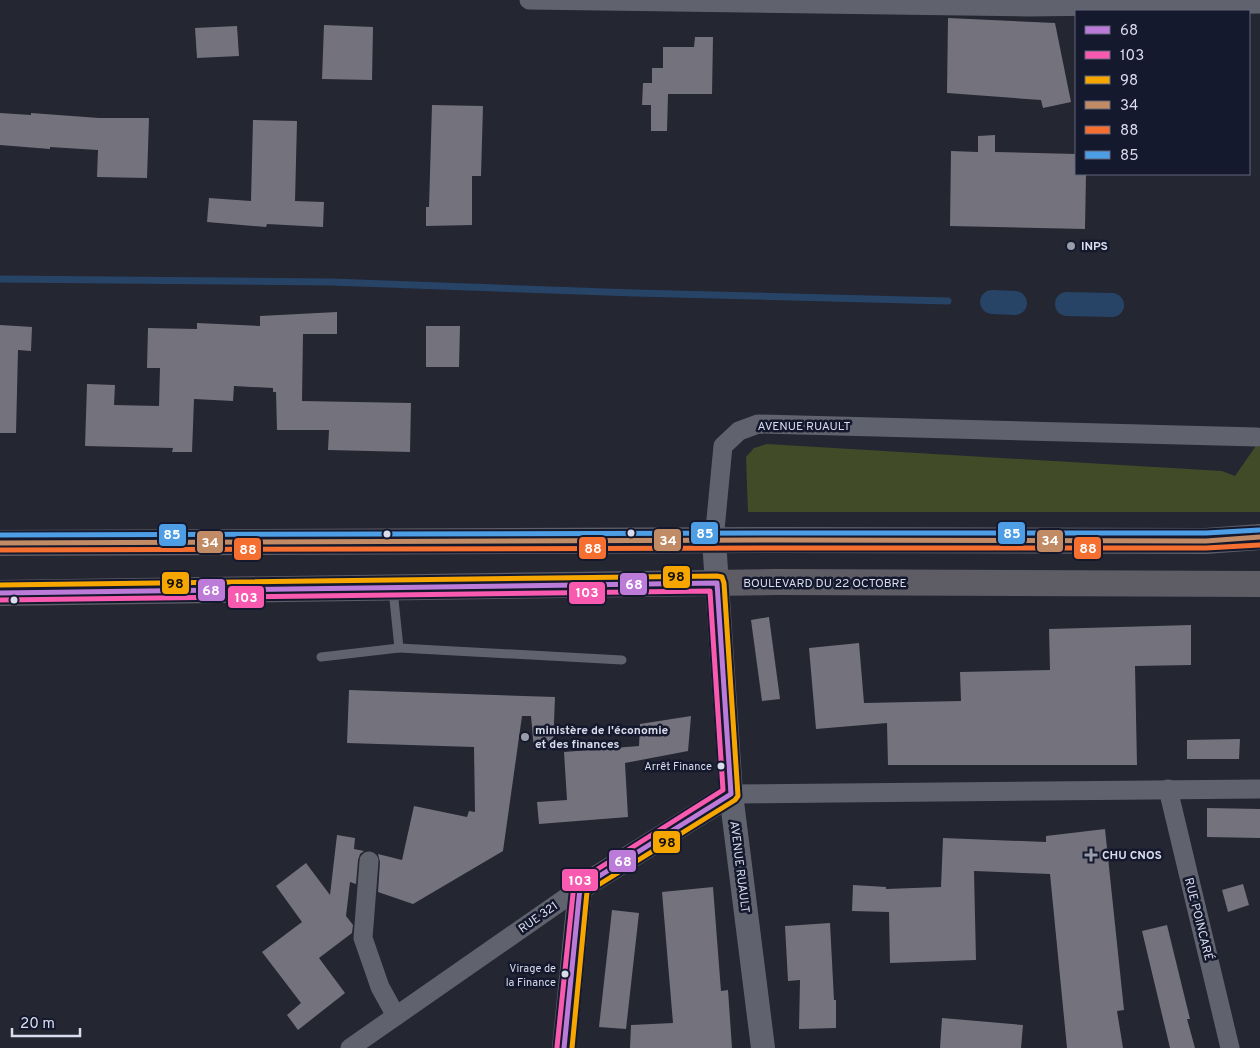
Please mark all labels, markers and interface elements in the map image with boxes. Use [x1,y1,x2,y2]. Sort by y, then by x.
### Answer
legend [1075,10,1250,175]
text: 68 [1120,22,1138,41]
text: 103 [1120,47,1144,66]
text: 98 [1120,72,1138,91]
text: 34 [1120,97,1138,116]
text: 88 [1120,122,1138,141]
text: 85 [1120,147,1138,166]
place label: INPS [1081,239,1108,255]
marker: INPS [1065,240,1077,252]
street label: AVENUE RUAULT [758,419,850,435]
line badge: 85 [690,521,719,545]
line badge: 85 [997,521,1026,545]
line badge: 85 [158,523,187,547]
text: 85 [696,526,714,543]
text: 85 [1003,526,1021,543]
text: 85 [163,527,181,544]
unlabelled marker [626,528,636,538]
line badge: 34 [653,528,682,552]
unlabelled marker [382,529,392,539]
line badge: 34 [1036,529,1064,553]
line badge: 34 [196,530,224,554]
text: 34 [659,533,677,550]
text: 34 [1041,533,1059,550]
text: 34 [201,535,219,552]
line badge: 88 [578,536,607,560]
line badge: 88 [1073,536,1102,560]
line badge: 88 [233,537,262,561]
text: 88 [584,541,602,558]
text: 88 [1079,541,1097,558]
text: 88 [239,542,257,559]
line badge: 98 [662,565,691,589]
text: 98 [667,569,685,586]
line badge: 98 [161,571,190,595]
line badge: 68 [619,572,648,596]
text: 98 [166,576,184,593]
street label: BOULEVARD DU 22 OCTOBRE [743,576,907,592]
text: 68 [625,577,643,594]
line badge: 68 [197,578,226,602]
line badge: 103 [568,581,606,605]
text: 68 [202,583,220,600]
line badge: 103 [227,585,265,609]
text: 103 [575,585,599,602]
text: 103 [234,590,258,607]
unlabelled marker [9,595,19,605]
place label: ministère de l'économie et des finances [535,723,669,753]
marker: ministère de l'économie et des finances [519,731,531,743]
place label: Arrêt Finance [644,760,712,774]
marker: Arrêt Finance [716,761,726,771]
street label: AVENUE RUAULT [725,820,753,914]
line badge: 98 [652,830,681,854]
text: 98 [658,835,676,852]
marker: CHU CNOS [1084,848,1098,862]
place label: CHU CNOS [1102,848,1162,864]
line badge: 68 [608,849,637,873]
text: 68 [614,854,632,871]
line badge: 103 [561,868,599,892]
text: 103 [568,873,592,890]
street label: RUE POINCARÉ [1180,876,1216,962]
street label: RUE 321 [516,898,562,937]
place label: Virage de la Finance [506,962,556,990]
marker: Virage de la Finance [560,969,570,979]
scale bar [12,1006,80,1038]
text: 20 m [20,1015,55,1034]

